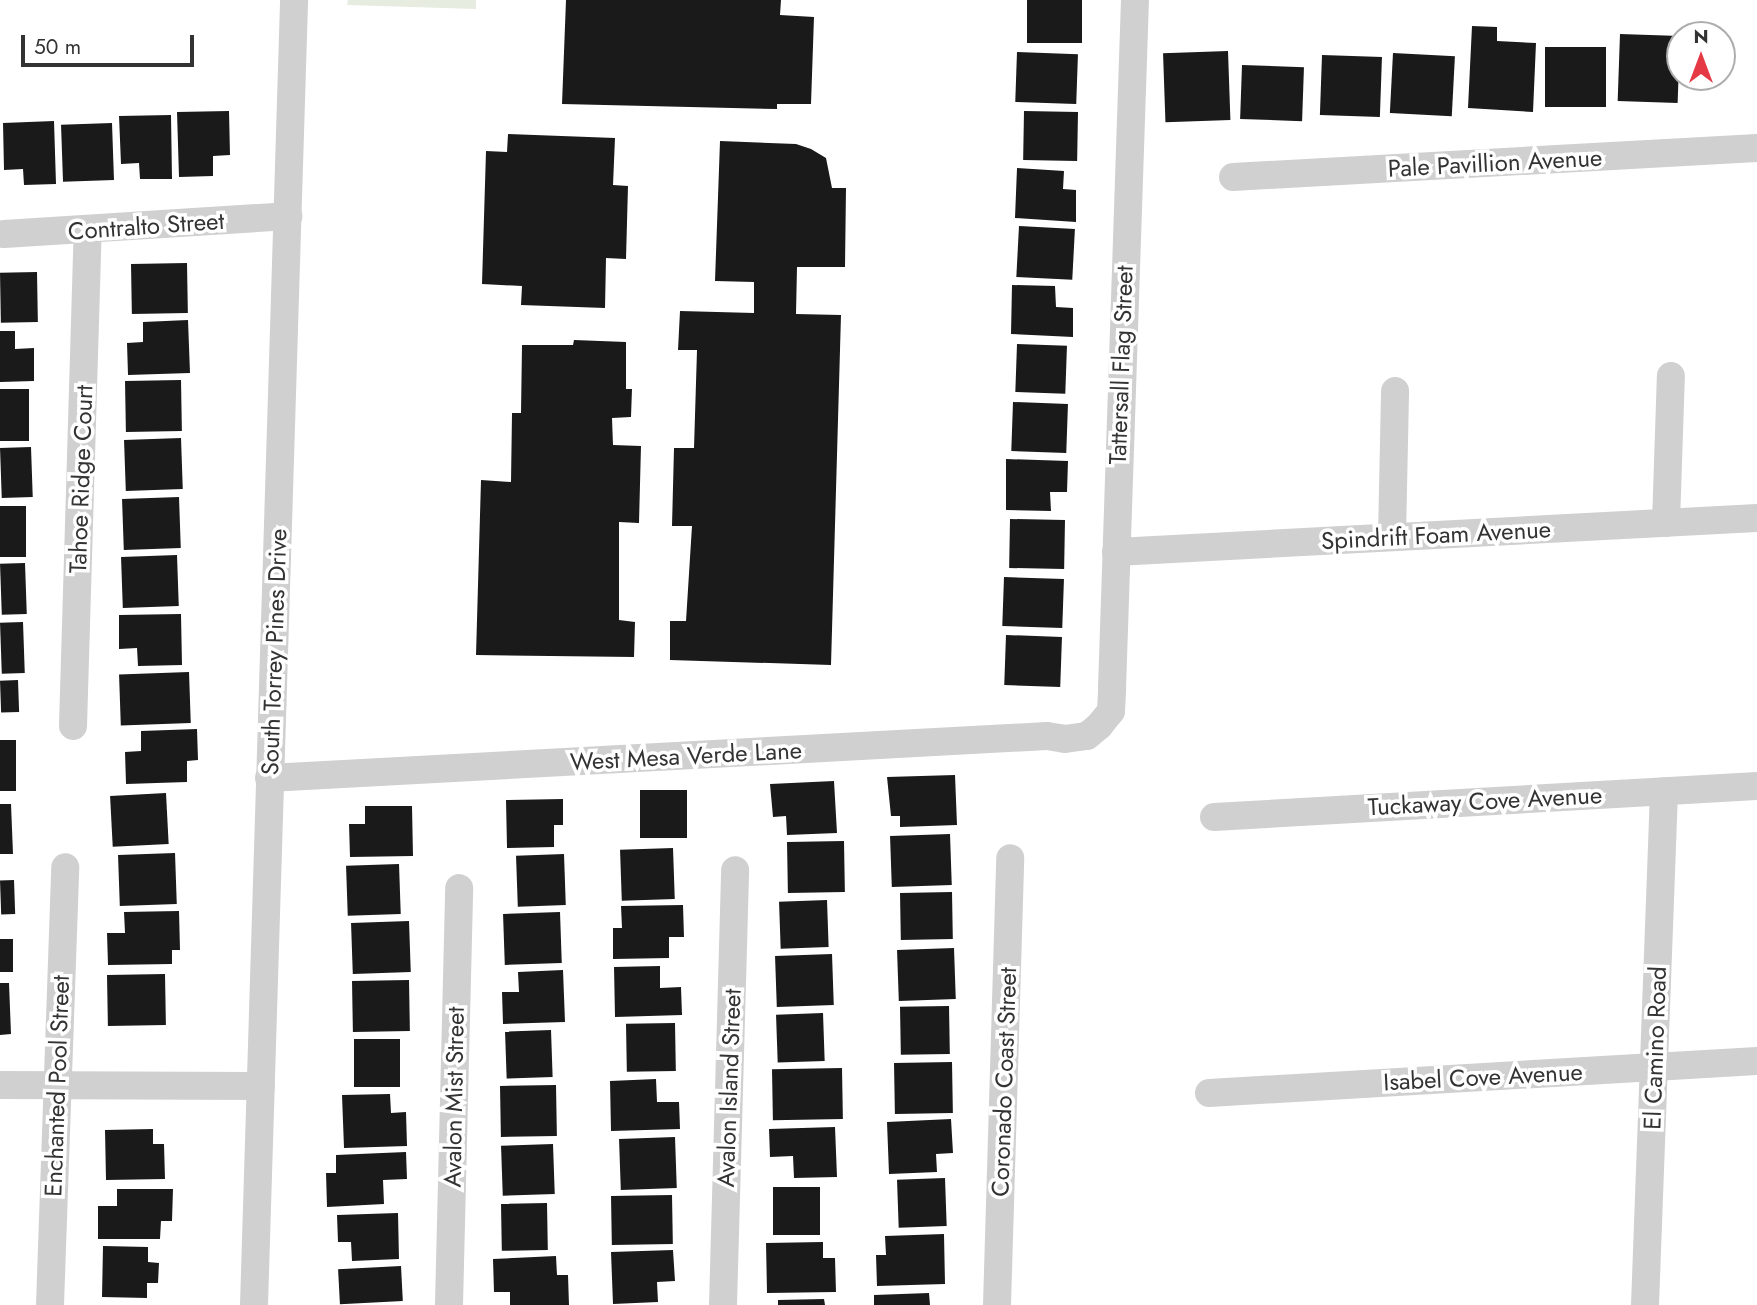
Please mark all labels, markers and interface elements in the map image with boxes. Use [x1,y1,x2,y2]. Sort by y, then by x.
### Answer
scale bar [24,21,198,65]
north arrow [1666,21,1736,91]
text: N [1693,23,1709,50]
text: 50 m [34,32,81,62]
street label: Pale Pavillion Avenue [1387,143,1603,183]
street label: Contralto Street [67,206,225,246]
street label: Tattersall Flag Street [1103,265,1139,465]
street label: Tahoe Ridge Court [63,384,99,574]
street label: Spindrift Foam Avenue [1320,515,1552,555]
street label: South Torrey Pines Drive [255,528,293,776]
street label: West Mesa Verde Lane [569,736,803,776]
street label: Tuckaway Cove Avenue [1367,780,1603,822]
street label: El Camino Road [1638,966,1672,1130]
street label: Coronado Coast Street [986,967,1022,1197]
street label: Enchanted Pool Street [39,975,75,1197]
street label: Avalon Island Street [711,988,747,1188]
street label: Avalon Mist Street [438,1006,470,1188]
street label: Isabel Cove Avenue [1383,1057,1583,1097]

